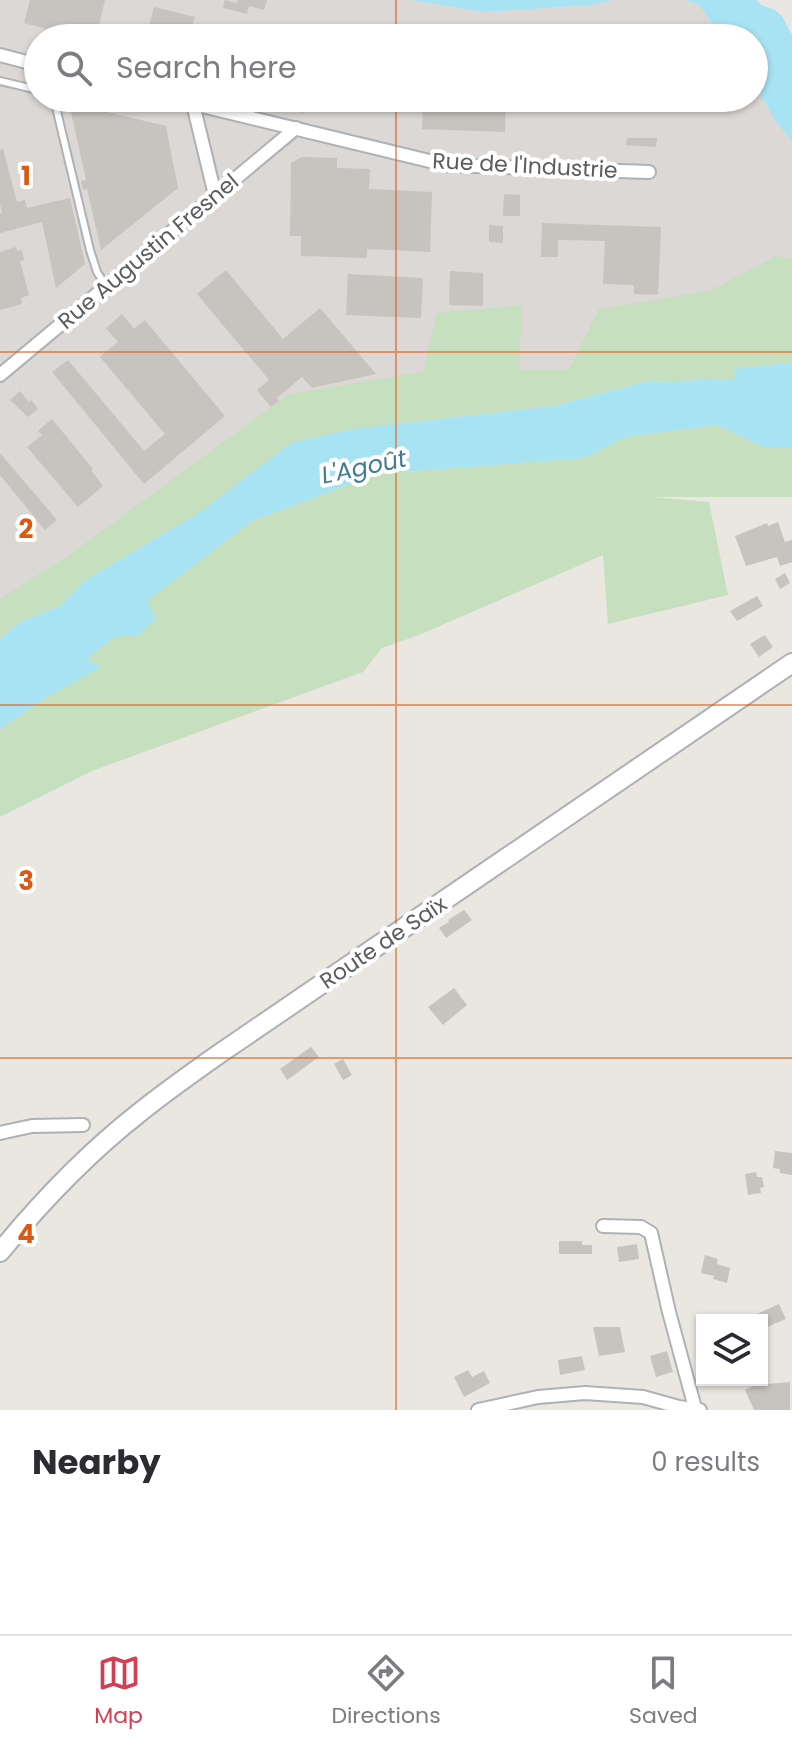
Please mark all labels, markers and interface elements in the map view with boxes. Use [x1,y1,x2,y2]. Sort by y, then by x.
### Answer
search box [24,24,768,112]
icon: search [52,46,96,90]
text: Search here [116,46,297,89]
street label: Rue de l'Industrie [432,145,618,186]
text: 1 [21,158,31,194]
street label: Rue Augustin Fresnel [51,166,245,336]
water label: L'Agoût [318,441,411,492]
text: 2 [19,511,34,547]
text: 3 [18,863,34,899]
street label: Route de Saïx [314,888,453,996]
text: 4 [17,1216,35,1252]
map controls [696,1314,768,1386]
button: layers [696,1314,768,1386]
text: Nearby [32,1438,161,1486]
text: 0 results [651,1444,760,1480]
tab: Map [94,1651,143,1732]
tab: Directions [331,1651,441,1732]
tab: Saved [629,1651,698,1732]

